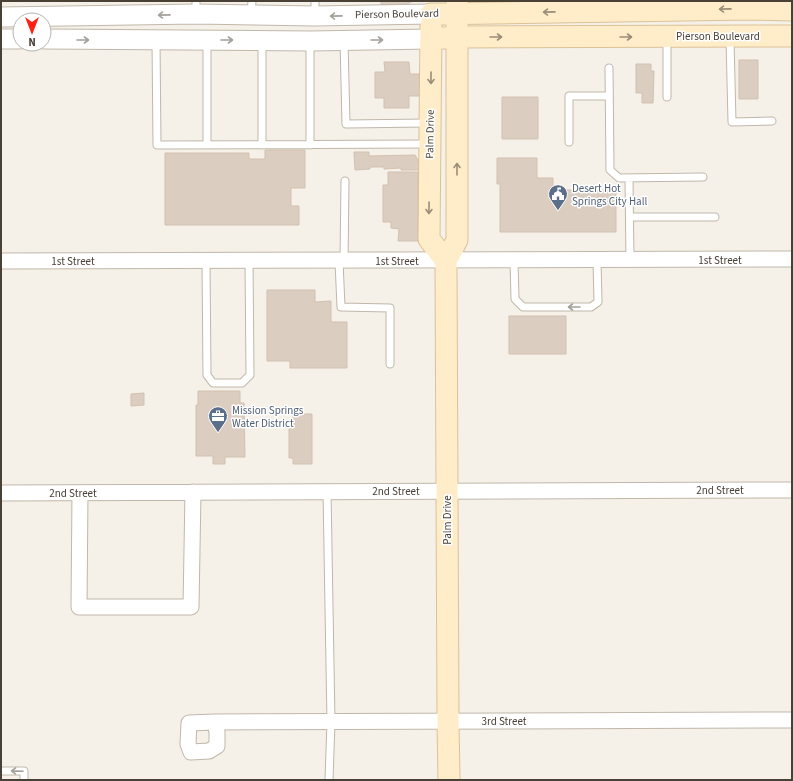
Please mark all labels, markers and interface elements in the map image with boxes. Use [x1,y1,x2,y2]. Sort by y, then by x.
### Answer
one-way arrow [719,5,732,13]
street label: Pierson Boulevard [355,6,439,22]
one-way arrow [543,8,556,16]
one-way arrow [158,11,171,19]
north arrow [12,12,52,52]
one-way arrow [330,12,343,20]
street label: Pierson Boulevard [676,29,760,44]
one-way arrow [489,33,502,41]
one-way arrow [619,33,632,41]
text: N [28,34,36,49]
one-way arrow [76,36,89,44]
one-way arrow [220,36,233,44]
one-way arrow [370,36,383,44]
one-way arrow [427,71,435,84]
street label: Palm Drive [422,109,438,159]
one-way arrow [453,163,461,176]
place label: Desert Hot Springs City Hall [572,181,647,209]
public building icon: Desert Hot Springs City Hall [547,183,569,211]
one-way arrow [426,201,433,214]
street label: 1st Street [698,253,742,268]
street label: 1st Street [51,254,95,269]
street label: 1st Street [375,254,419,269]
one-way arrow [568,303,581,311]
place label: Mission Springs Water District [232,403,304,431]
office icon: Mission Springs Water District [207,405,229,433]
street label: 2nd Street [696,483,744,498]
street label: 2nd Street [372,484,420,499]
street label: 2nd Street [49,486,97,501]
street label: Palm Drive [440,495,455,545]
street label: 3rd Street [481,714,527,729]
one-way arrow [11,767,24,775]

